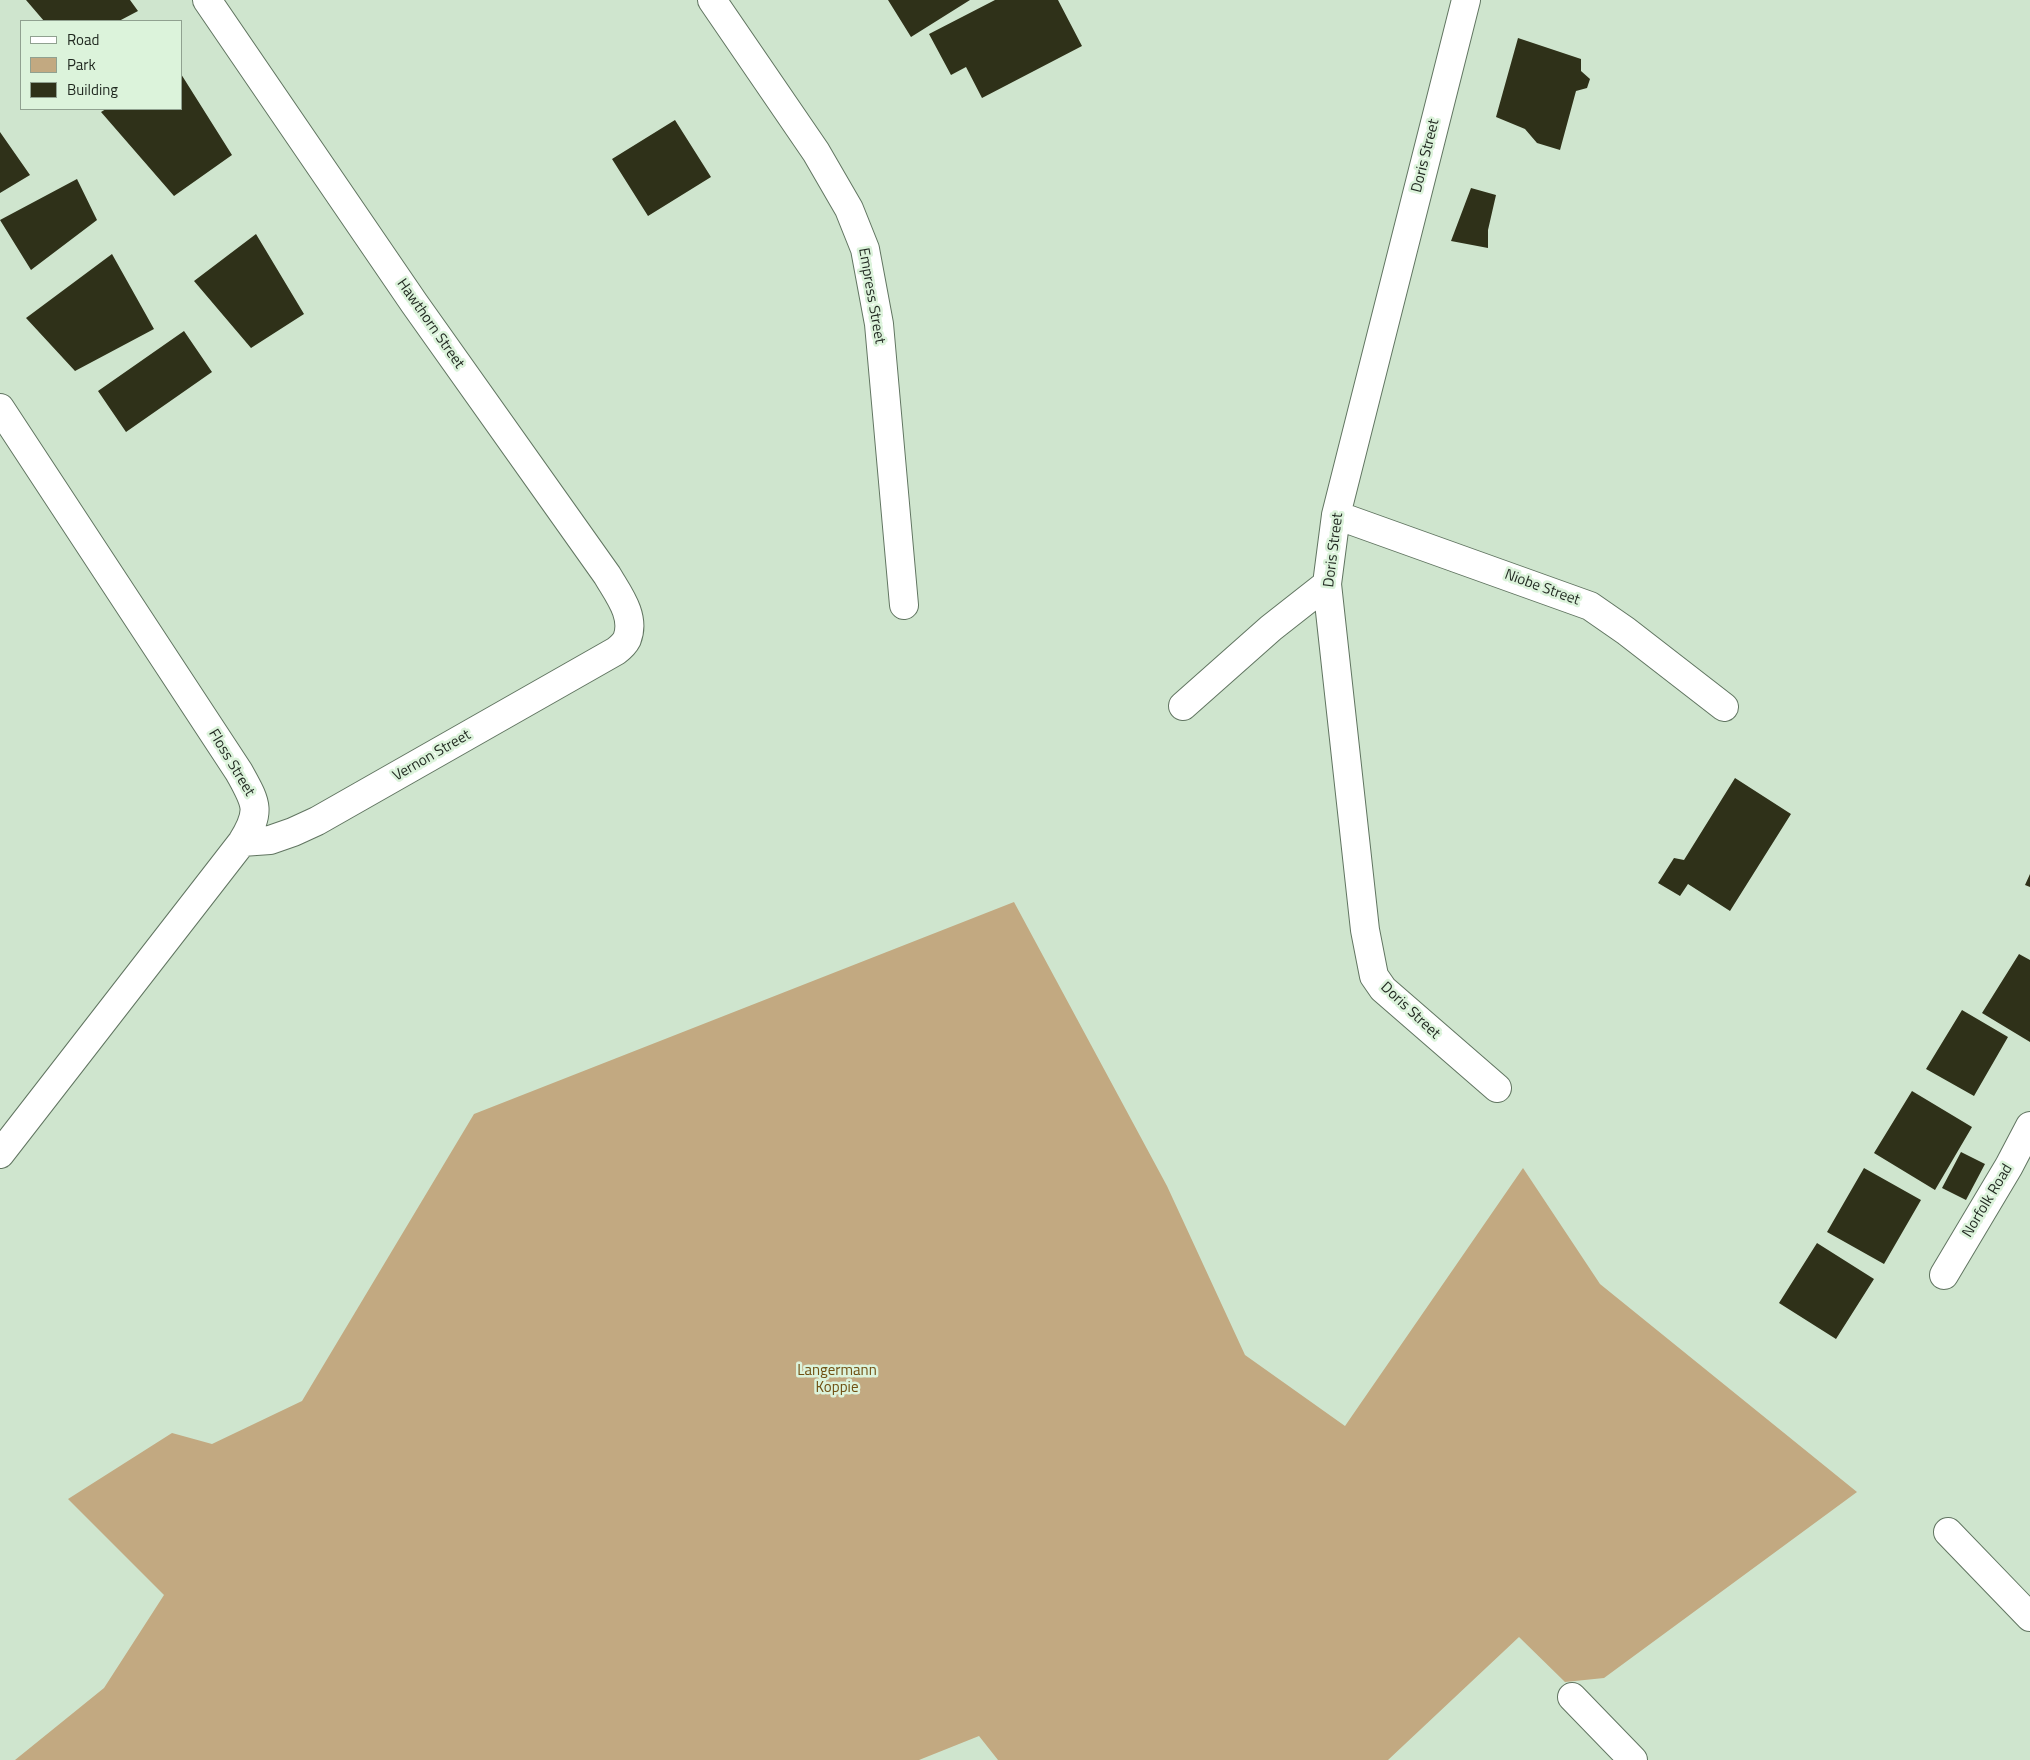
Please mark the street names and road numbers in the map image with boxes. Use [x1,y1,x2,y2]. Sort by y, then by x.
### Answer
street label: Doris Street [1408,117,1444,195]
street label: Empress Street [854,247,888,345]
street label: Hawthorn Street [392,276,468,372]
street label: Doris Street [1320,512,1348,588]
street label: Niobe Street [1502,566,1582,610]
street label: Floss Street [204,726,258,800]
street label: Vernon Street [390,726,474,786]
street label: Doris Street [1376,979,1444,1043]
street label: Norfolk Road [1959,1161,2017,1241]

